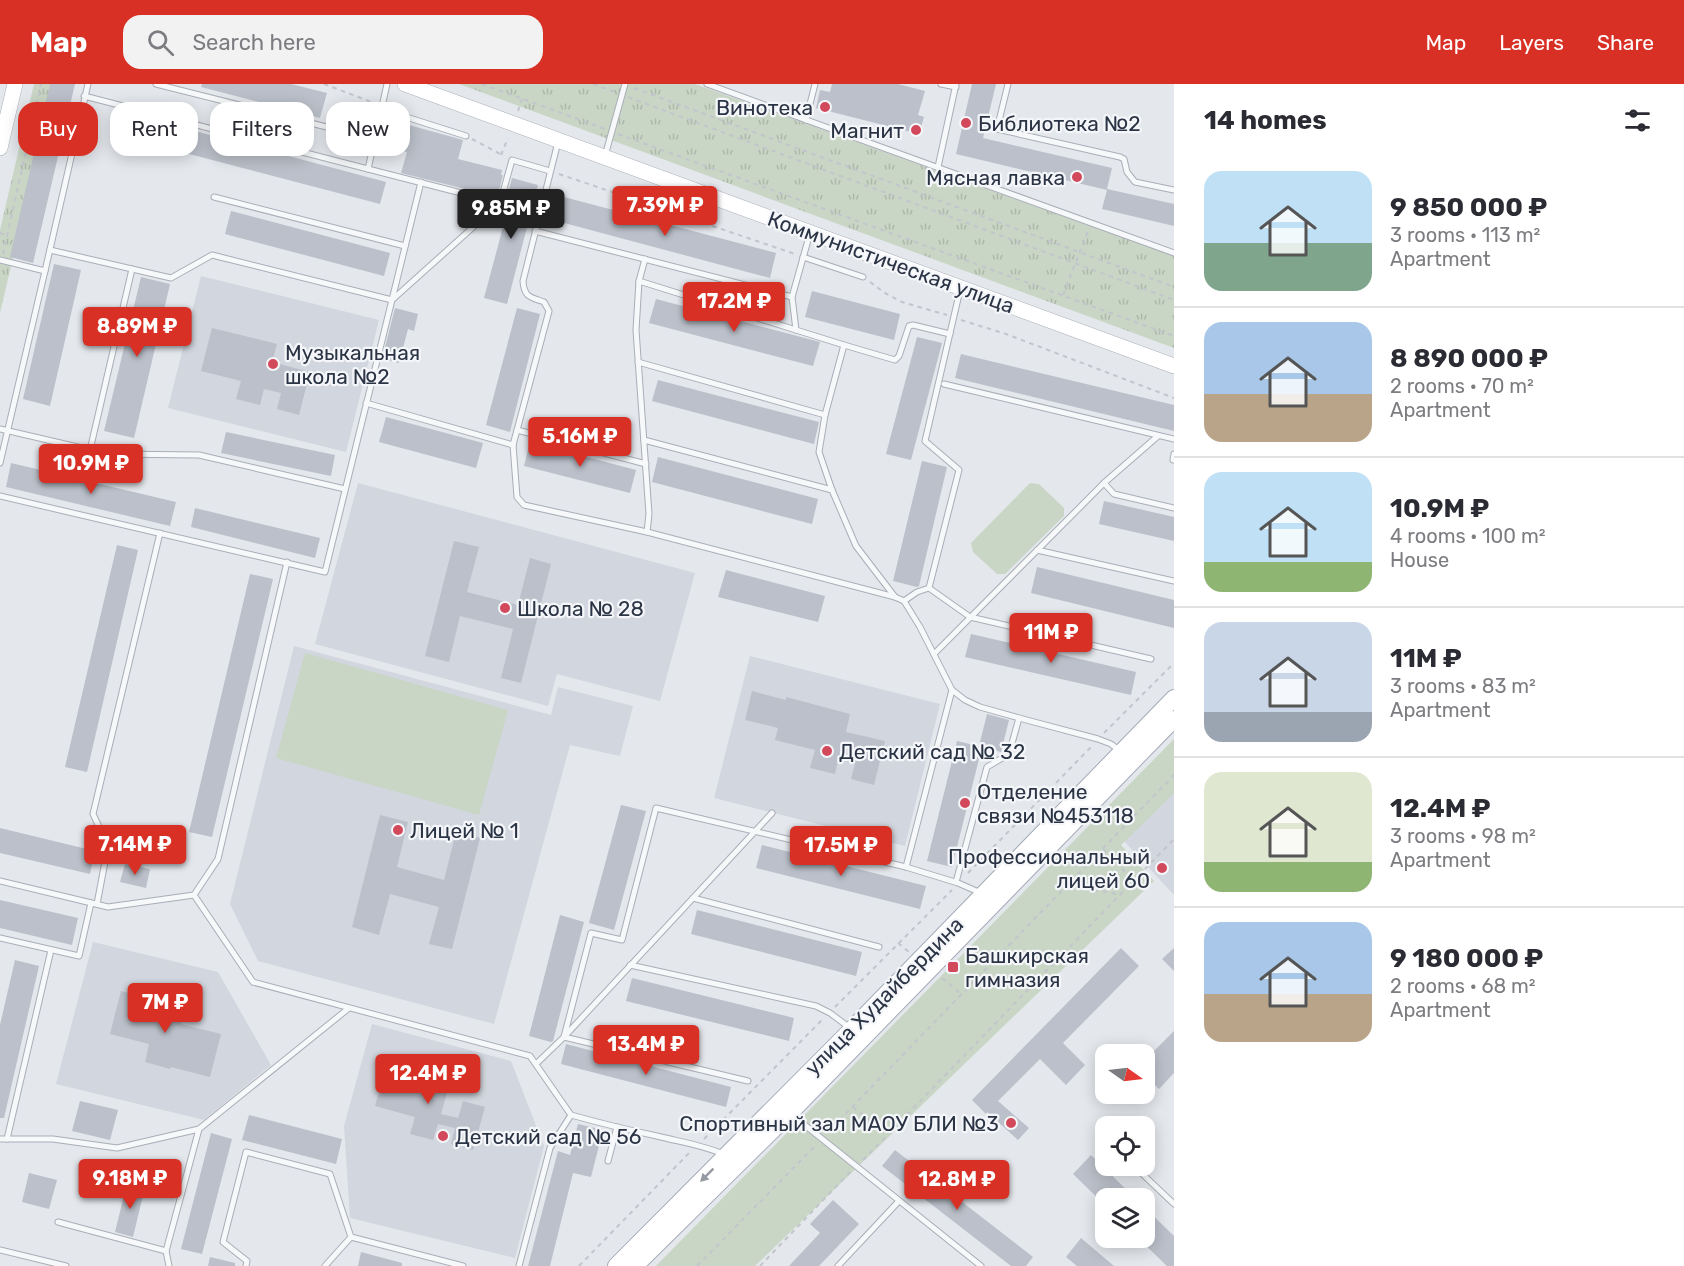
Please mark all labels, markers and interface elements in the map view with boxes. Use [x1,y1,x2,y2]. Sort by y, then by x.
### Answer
search box [123,15,543,69]
text: Map [30,26,87,59]
icon: search [144,26,177,59]
text: Search here [192,29,316,56]
text: Map [1425,30,1466,55]
text: Layers [1499,30,1564,55]
text: Share [1597,30,1654,55]
place label: Винотека [716,95,813,120]
marker: Винотека [818,100,832,114]
chip: Buy [18,102,98,156]
chip: Rent [110,102,198,156]
chip: Filters [210,102,314,156]
chip: New [326,102,410,156]
icon: filters [1621,104,1654,137]
text: 14 homes [1204,105,1327,136]
place label: Библиотека №2 [978,111,1141,136]
marker: Библиотека №2 [959,116,973,130]
place label: Магнит [830,118,904,143]
marker: Магнит [909,123,923,137]
place label: Мясная лавка [926,165,1065,190]
marker: Мясная лавка [1070,170,1084,184]
pin: 7.39M ₽ [610,186,720,237]
pin: 9.85M ₽ [456,189,566,240]
text: 9 850 000 ₽ [1390,192,1547,223]
text: 7.39M ₽ [626,193,704,217]
icon: home [1252,195,1324,267]
text: 9.85M ₽ [471,196,551,220]
street label: Коммунистическая улица [764,206,1018,318]
text: 3 rooms · 113 m² [1390,223,1540,247]
text: Apartment [1390,247,1491,271]
pin: 17.2M ₽ [679,282,789,333]
text: 17.2M ₽ [697,289,771,313]
pin: 8.89M ₽ [82,307,192,358]
text: 8.89M ₽ [97,314,177,338]
place label: Музыкальная школа №2 [285,340,420,389]
text: 8 890 000 ₽ [1390,343,1548,374]
icon: home [1252,346,1324,418]
marker: Музыкальная школа №2 [266,357,280,371]
text: 2 rooms · 70 m² [1390,374,1534,398]
text: Apartment [1390,398,1491,422]
pin: 5.16M ₽ [525,417,635,468]
text: 5.16M ₽ [542,424,618,448]
pin: 10.9M ₽ [36,444,146,495]
text: 10.9M ₽ [53,451,129,475]
text: 10.9M ₽ [1390,493,1489,524]
icon: home [1252,496,1324,568]
text: 4 rooms · 100 m² [1390,524,1546,548]
text: House [1390,548,1449,572]
place label: Школа № 28 [517,596,644,621]
marker: Школа № 28 [498,601,512,615]
pin: 11M ₽ [1009,613,1093,664]
text: 11M ₽ [1023,620,1079,644]
text: 11M ₽ [1390,643,1462,674]
icon: home [1252,646,1324,718]
text: 3 rooms · 83 m² [1390,674,1536,698]
text: Apartment [1390,698,1491,722]
place label: Детский сад № 32 [839,739,1025,764]
marker: Детский сад № 32 [820,744,834,758]
place label: Отделение связи №453118 [977,779,1134,828]
text: 12.4M ₽ [1390,793,1491,824]
marker: Отделение связи №453118 [958,796,972,810]
icon: home [1252,796,1324,868]
place label: Лицей № 1 [410,818,519,843]
marker: Лицей № 1 [391,823,405,837]
text: 3 rooms · 98 m² [1390,824,1536,848]
pin: 7.14M ₽ [80,825,190,876]
pin: 17.5M ₽ [786,826,896,877]
text: 7.14M ₽ [98,832,172,856]
text: 17.5M ₽ [804,833,878,857]
place label: Профессиональный лицей 60 [948,844,1150,893]
text: Apartment [1390,848,1491,872]
marker: Профессиональный лицей 60 [1155,861,1169,875]
street label: улица Худайбердина [800,912,968,1080]
place label: Башкирская гимназия [965,943,1089,992]
text: 9 180 000 ₽ [1390,943,1543,974]
icon: home [1252,946,1324,1018]
marker: Башкирская гимназия [946,960,960,974]
text: 2 rooms · 68 m² [1390,974,1536,998]
pin: 7M ₽ [129,983,201,1034]
text: 7M ₽ [142,990,188,1014]
text: Apartment [1390,998,1491,1022]
pin: 13.4M ₽ [591,1025,701,1076]
text: 13.4M ₽ [607,1032,685,1056]
north arrow [1095,1044,1155,1104]
map controls [1095,1044,1155,1248]
pin: 12.4M ₽ [373,1054,483,1105]
text: 12.4M ₽ [389,1061,467,1085]
place label: Спортивный зал МАОУ БЛИ №3 [679,1111,999,1136]
marker: Спортивный зал МАОУ БЛИ №3 [1004,1116,1018,1130]
button: locate [1095,1116,1155,1176]
place label: Детский сад № 56 [455,1124,641,1149]
marker: Детский сад № 56 [436,1129,450,1143]
pin: 9.18M ₽ [75,1159,185,1210]
pin: 12.8M ₽ [902,1160,1012,1211]
text: 9.18M ₽ [93,1166,167,1190]
text: 12.8M ₽ [918,1167,996,1191]
one-way arrow [700,1168,714,1183]
button: layers [1095,1188,1155,1248]

